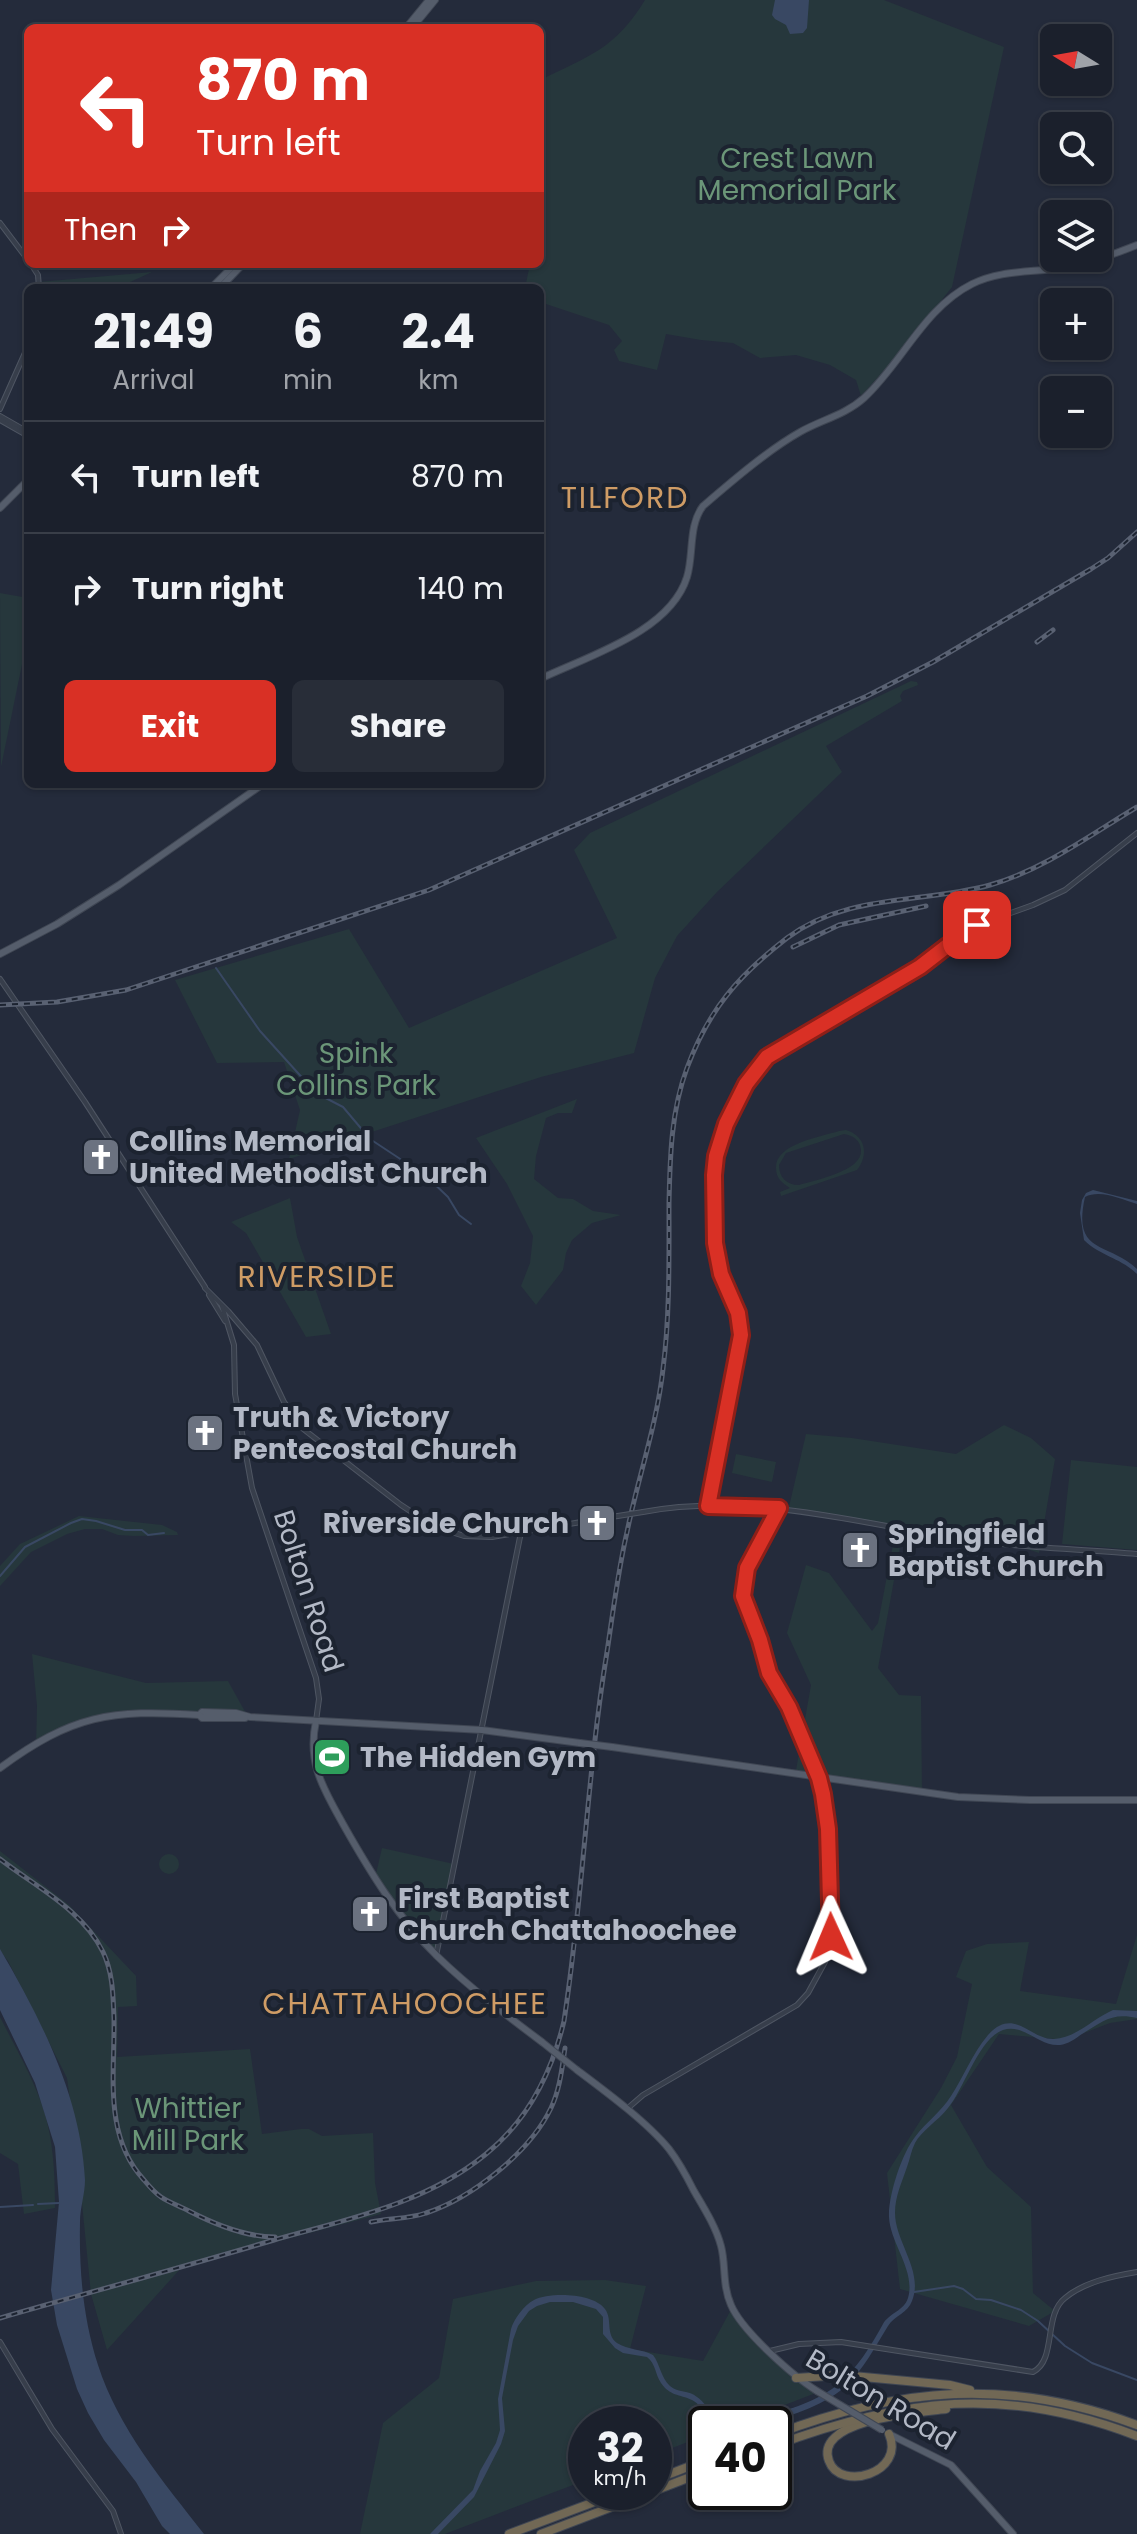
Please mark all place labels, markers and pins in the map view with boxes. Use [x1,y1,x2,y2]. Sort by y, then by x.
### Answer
pin [943,891,1011,959]
place label: Collins Memorial United Methodist Church [129,1122,488,1193]
church icon: Collins Memorial United Methodist Church [80,1136,122,1178]
place label: Truth & Victory Pentecostal Church [233,1398,517,1469]
church icon: Truth & Victory Pentecostal Church [184,1412,226,1454]
church icon: Riverside Church [576,1502,618,1544]
place label: Riverside Church [323,1504,569,1543]
place label: Springfield Baptist Church [888,1515,1104,1586]
church icon: Springfield Baptist Church [839,1529,881,1571]
sports icon: The Hidden Gym [311,1736,353,1778]
place label: The Hidden Gym [360,1738,596,1777]
place label: First Baptist Church Chattahoochee [398,1879,737,1950]
church icon: First Baptist Church Chattahoochee [349,1893,391,1935]

